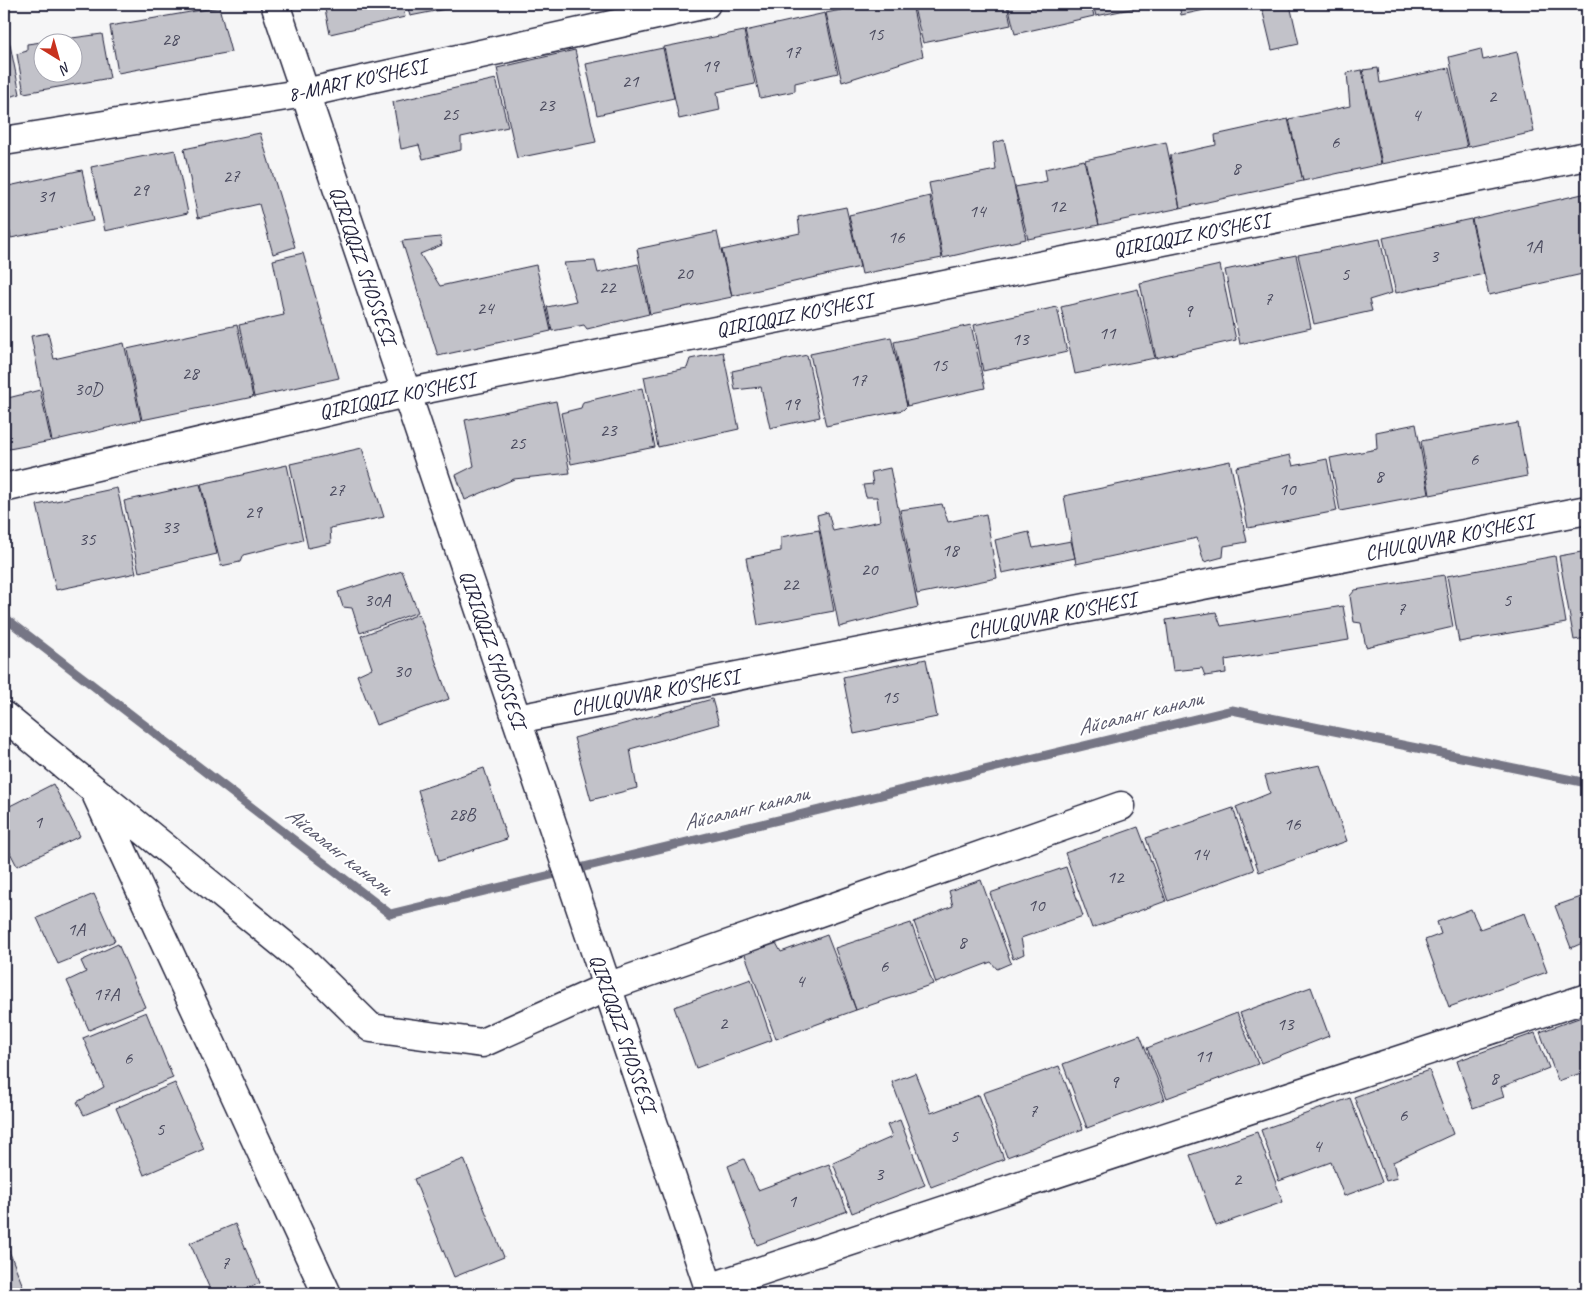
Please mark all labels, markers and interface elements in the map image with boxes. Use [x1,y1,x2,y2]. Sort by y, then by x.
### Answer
house number: 15 [866,22,885,46]
house number: 28 [161,27,181,51]
north arrow [32,32,82,82]
house number: 17 [783,40,802,64]
street label: 8-MART KO'SHESI [285,52,433,107]
house number: 19 [701,54,720,78]
text: N [55,59,74,79]
house number: 21 [621,69,640,93]
house number: 2 [1488,84,1498,108]
house number: 23 [537,93,556,117]
house number: 25 [441,102,460,126]
house number: 4 [1412,103,1423,127]
house number: 6 [1331,130,1341,154]
house number: 8 [1232,156,1243,180]
house number: 27 [222,164,241,188]
house number: 29 [131,178,150,202]
street label: QIRIQQIZ SHOSSESI [324,183,404,352]
house number: 31 [37,184,56,208]
house number: 12 [1048,194,1067,218]
house number: 14 [968,199,988,223]
street label: QIRIQQIZ KO'SHESI [1111,206,1276,263]
house number: 16 [887,225,906,249]
house number: 1A [1524,234,1544,258]
house number: 3 [1430,244,1440,268]
house number: 20 [675,261,694,285]
house number: 5 [1341,262,1351,286]
house number: 22 [598,275,617,299]
street label: QIRIQQIZ KO'SHESI [714,286,879,343]
house number: 7 [1264,287,1274,311]
house number: 24 [476,296,496,320]
house number: 9 [1184,299,1194,323]
house number: 11 [1098,321,1117,345]
house number: 13 [1011,327,1030,351]
house number: 15 [930,353,949,377]
house number: 28 [181,361,201,385]
street label: QIRIQQIZ KO'SHESI [317,366,482,425]
house number: 17 [849,368,868,392]
house number: 30D [74,377,104,401]
house number: 19 [782,392,801,416]
house number: 23 [599,418,618,442]
house number: 25 [508,431,527,455]
house number: 6 [1470,447,1480,471]
house number: 8 [1375,464,1386,488]
house number: 10 [1278,477,1297,501]
house number: 27 [327,478,346,502]
house number: 29 [244,500,263,524]
street label: CHULQUVAR KO'SHESI [1363,507,1540,566]
house number: 33 [161,515,180,539]
house number: 35 [78,527,97,551]
house number: 18 [941,538,961,562]
house number: 20 [860,557,879,581]
street label: QIRIQQIZ SHOSSESI [454,567,534,736]
house number: 22 [781,572,800,596]
street label: CHULQUVAR KO'SHESI [966,585,1143,644]
house number: 30A [364,588,392,612]
house number: 5 [1503,588,1513,612]
house number: 7 [1397,597,1407,621]
house number: 30 [393,659,412,683]
street label: CHULQUVAR KO'SHESI [569,662,746,721]
water label: Айсаланг канали [1074,683,1208,742]
house number: 15 [881,685,900,709]
water label: Айсаланг канали [680,778,814,837]
water label: Айсаланг канали [280,801,400,903]
house number: 28B [449,802,477,826]
house number: 1 [34,810,44,834]
house number: 16 [1283,812,1302,836]
house number: 14 [1191,842,1211,866]
house number: 12 [1106,865,1125,889]
house number: 10 [1027,893,1046,917]
house number: 1A [67,917,87,941]
house number: 8 [958,930,969,954]
street label: QIRIQQIZ SHOSSESI [584,951,664,1120]
house number: 6 [880,954,890,978]
house number: 4 [796,969,807,993]
house number: 17A [93,982,121,1006]
house number: 2 [719,1011,729,1035]
house number: 13 [1276,1012,1295,1036]
house number: 11 [1194,1044,1213,1068]
house number: 6 [124,1046,134,1070]
house number: 8 [1490,1066,1501,1090]
house number: 9 [1110,1070,1120,1094]
house number: 7 [1029,1099,1039,1123]
house number: 6 [1399,1103,1409,1127]
house number: 5 [156,1117,166,1141]
house number: 5 [950,1124,960,1148]
house number: 4 [1313,1134,1324,1158]
house number: 3 [875,1162,885,1186]
house number: 2 [1233,1167,1243,1191]
house number: 1 [788,1189,798,1213]
house number: 7 [221,1251,231,1275]

